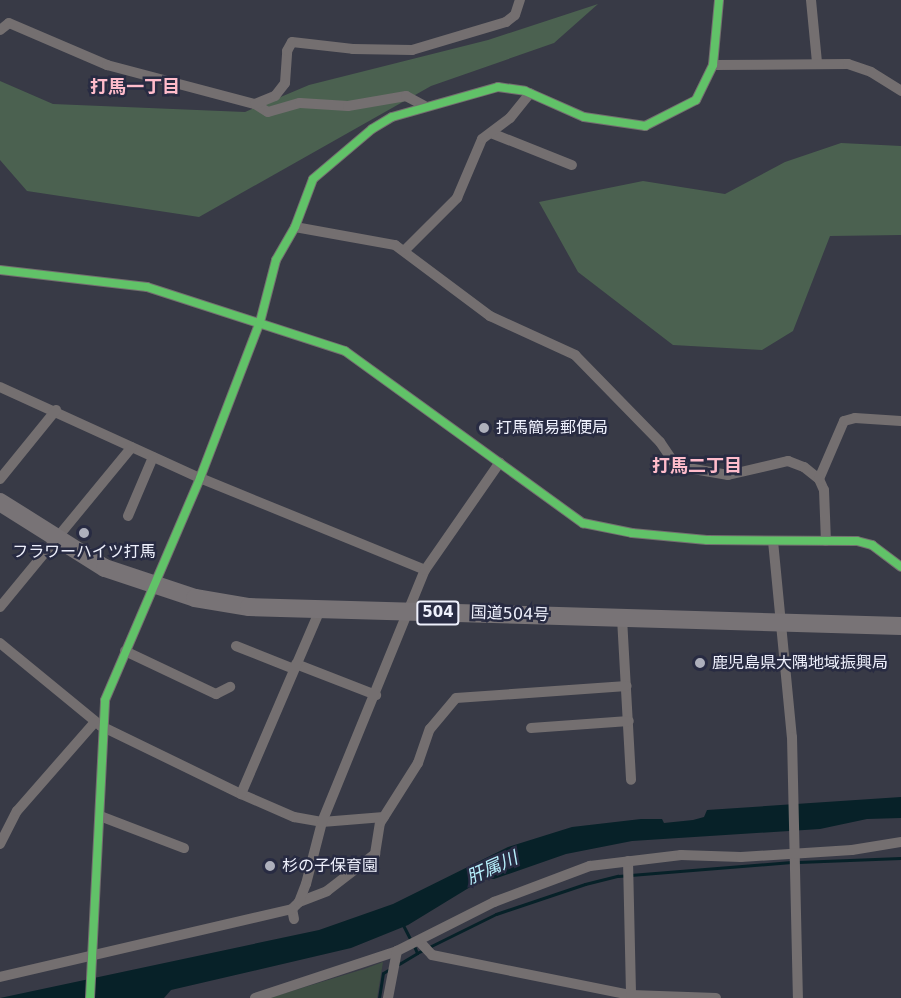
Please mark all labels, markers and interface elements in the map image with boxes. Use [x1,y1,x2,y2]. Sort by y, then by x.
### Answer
district label: 打馬一丁目 [90,76,180,98]
place label: 打馬簡易郵便局 [496,418,608,438]
marker: 打馬簡易郵便局 [477,421,491,435]
district label: 打馬二丁目 [652,455,742,477]
marker: フラワーハイツ打馬 [77,526,91,540]
place label: フラワーハイツ打馬 [12,542,156,562]
road number: 504 [416,601,460,625]
street label: 国道504号 [470,603,550,625]
place label: 鹿児島県大隅地域振興局 [712,653,888,673]
marker: 鹿児島県大隅地域振興局 [693,656,707,670]
water label: 肝属川 [463,847,521,889]
place label: 杉の子保育園 [282,856,378,876]
marker: 杉の子保育園 [263,859,277,873]

